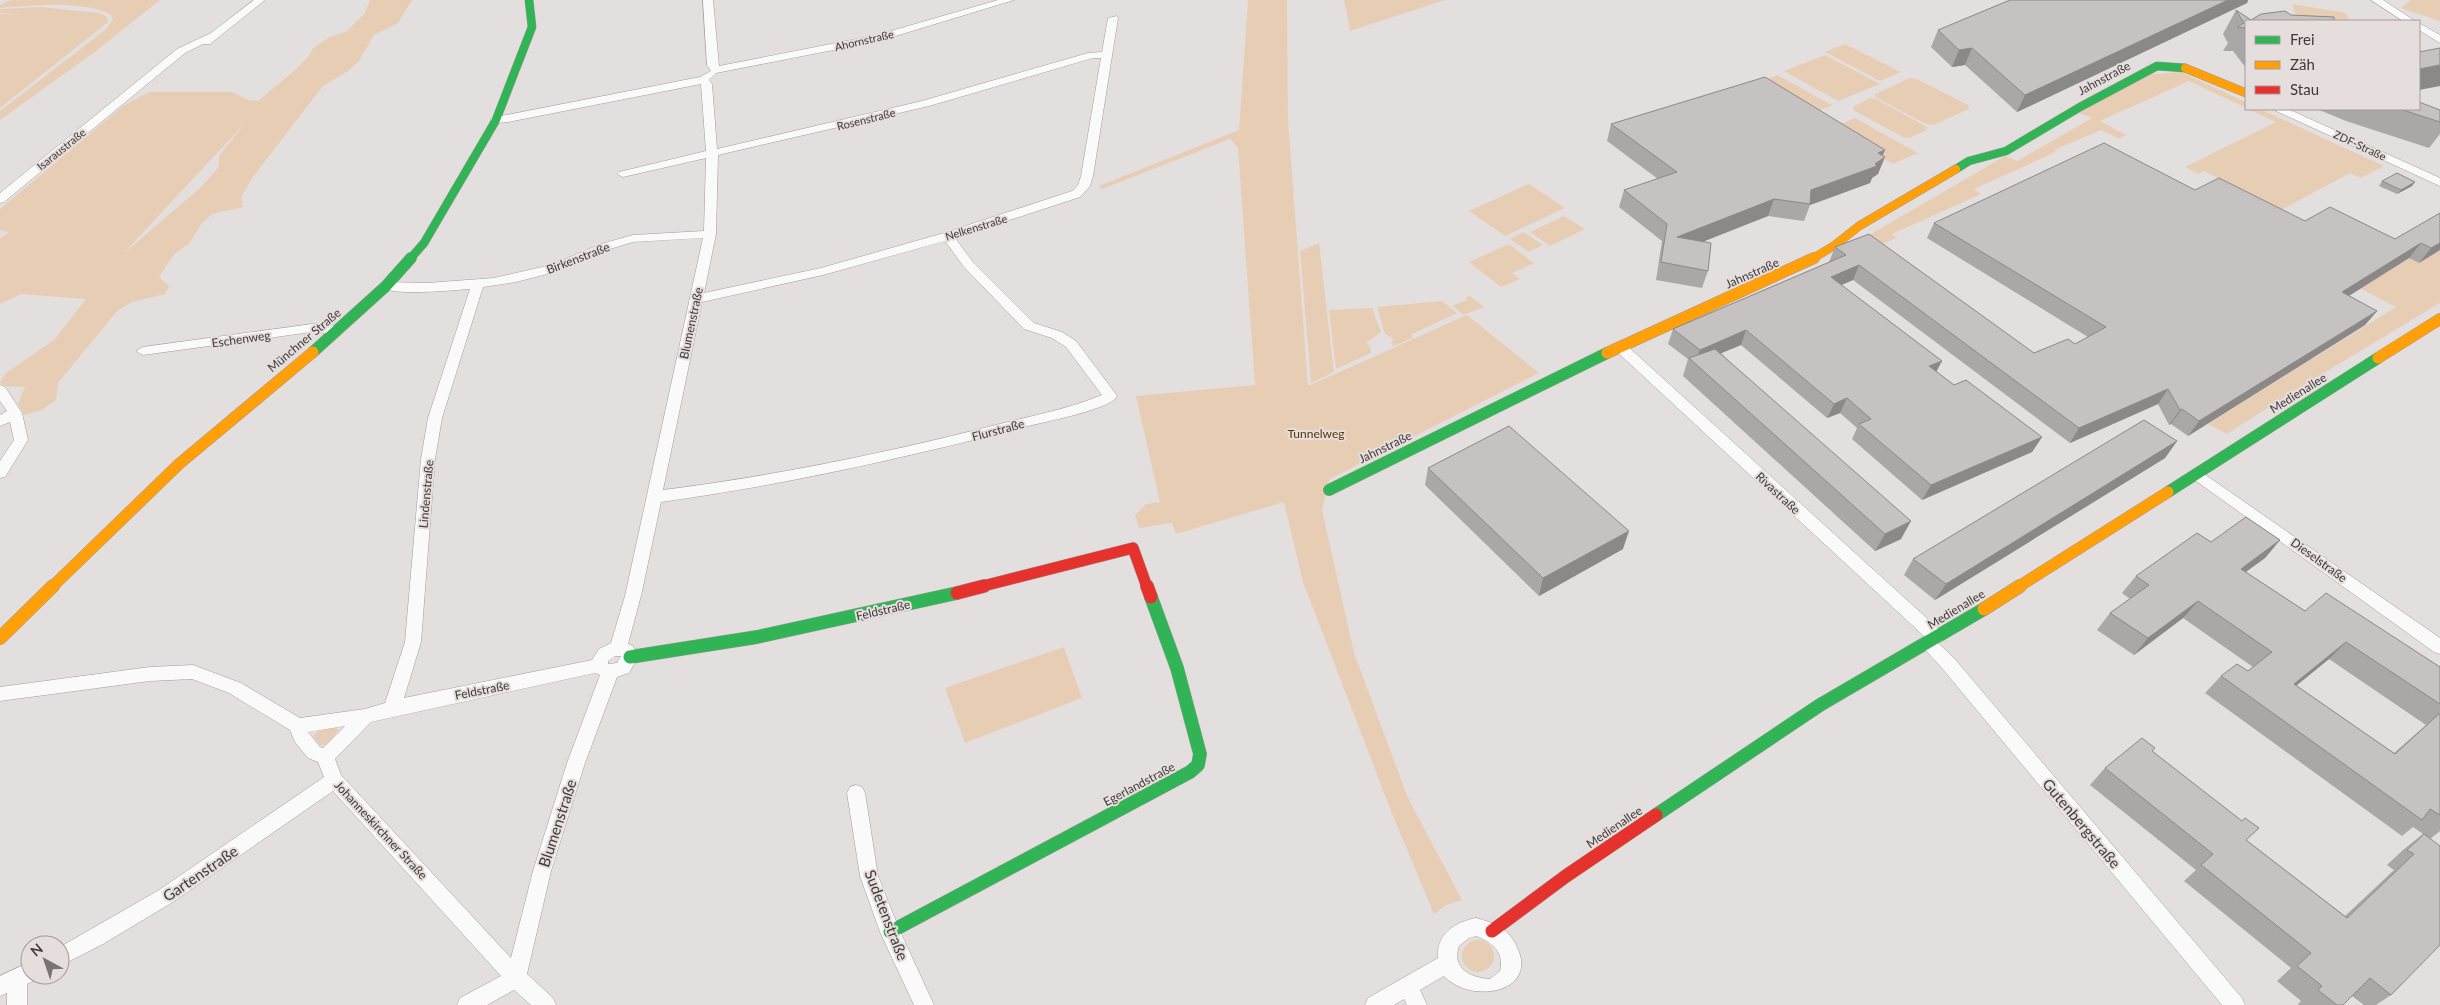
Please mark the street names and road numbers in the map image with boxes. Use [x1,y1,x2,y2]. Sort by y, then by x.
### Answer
street label: Ahornstraße [833,27,895,53]
street label: Jahnstraße [2075,58,2133,98]
street label: Rosenstraße [835,105,897,133]
street label: Isaraustraße [34,125,88,173]
street label: ZDF-Straße [2332,127,2388,163]
street label: Nelkenstraße [943,211,1009,243]
street label: Birkenstraße [544,239,612,277]
street label: Jahnstraße [1723,255,1781,291]
street label: Blumenstraße [676,286,706,360]
street label: Münchner Straße [264,305,344,375]
street label: Eschenweg [211,327,271,351]
street label: Medienallee [2267,370,2329,416]
street label: Flurstraße [970,416,1026,444]
street label: Jahnstraße [1356,428,1414,466]
street label: Lindenstraße [416,459,436,529]
street label: Rivastraße [1753,469,1803,517]
street label: Dieselstraße [2288,535,2350,585]
street label: Medienallee [1925,586,1987,632]
street label: Feldstraße [854,596,912,624]
street label: Feldstraße [453,677,511,703]
street label: Egerlandstraße [1101,759,1177,809]
street label: Gutenbergstraße [2039,774,2125,872]
street label: Blumenstraße [534,777,580,869]
street label: Johanneskirchner Straße [332,778,430,882]
street label: Medienallee [1583,803,1645,851]
street label: Gartenstraße [159,841,241,905]
street label: Sudetenstraße [861,867,913,963]

